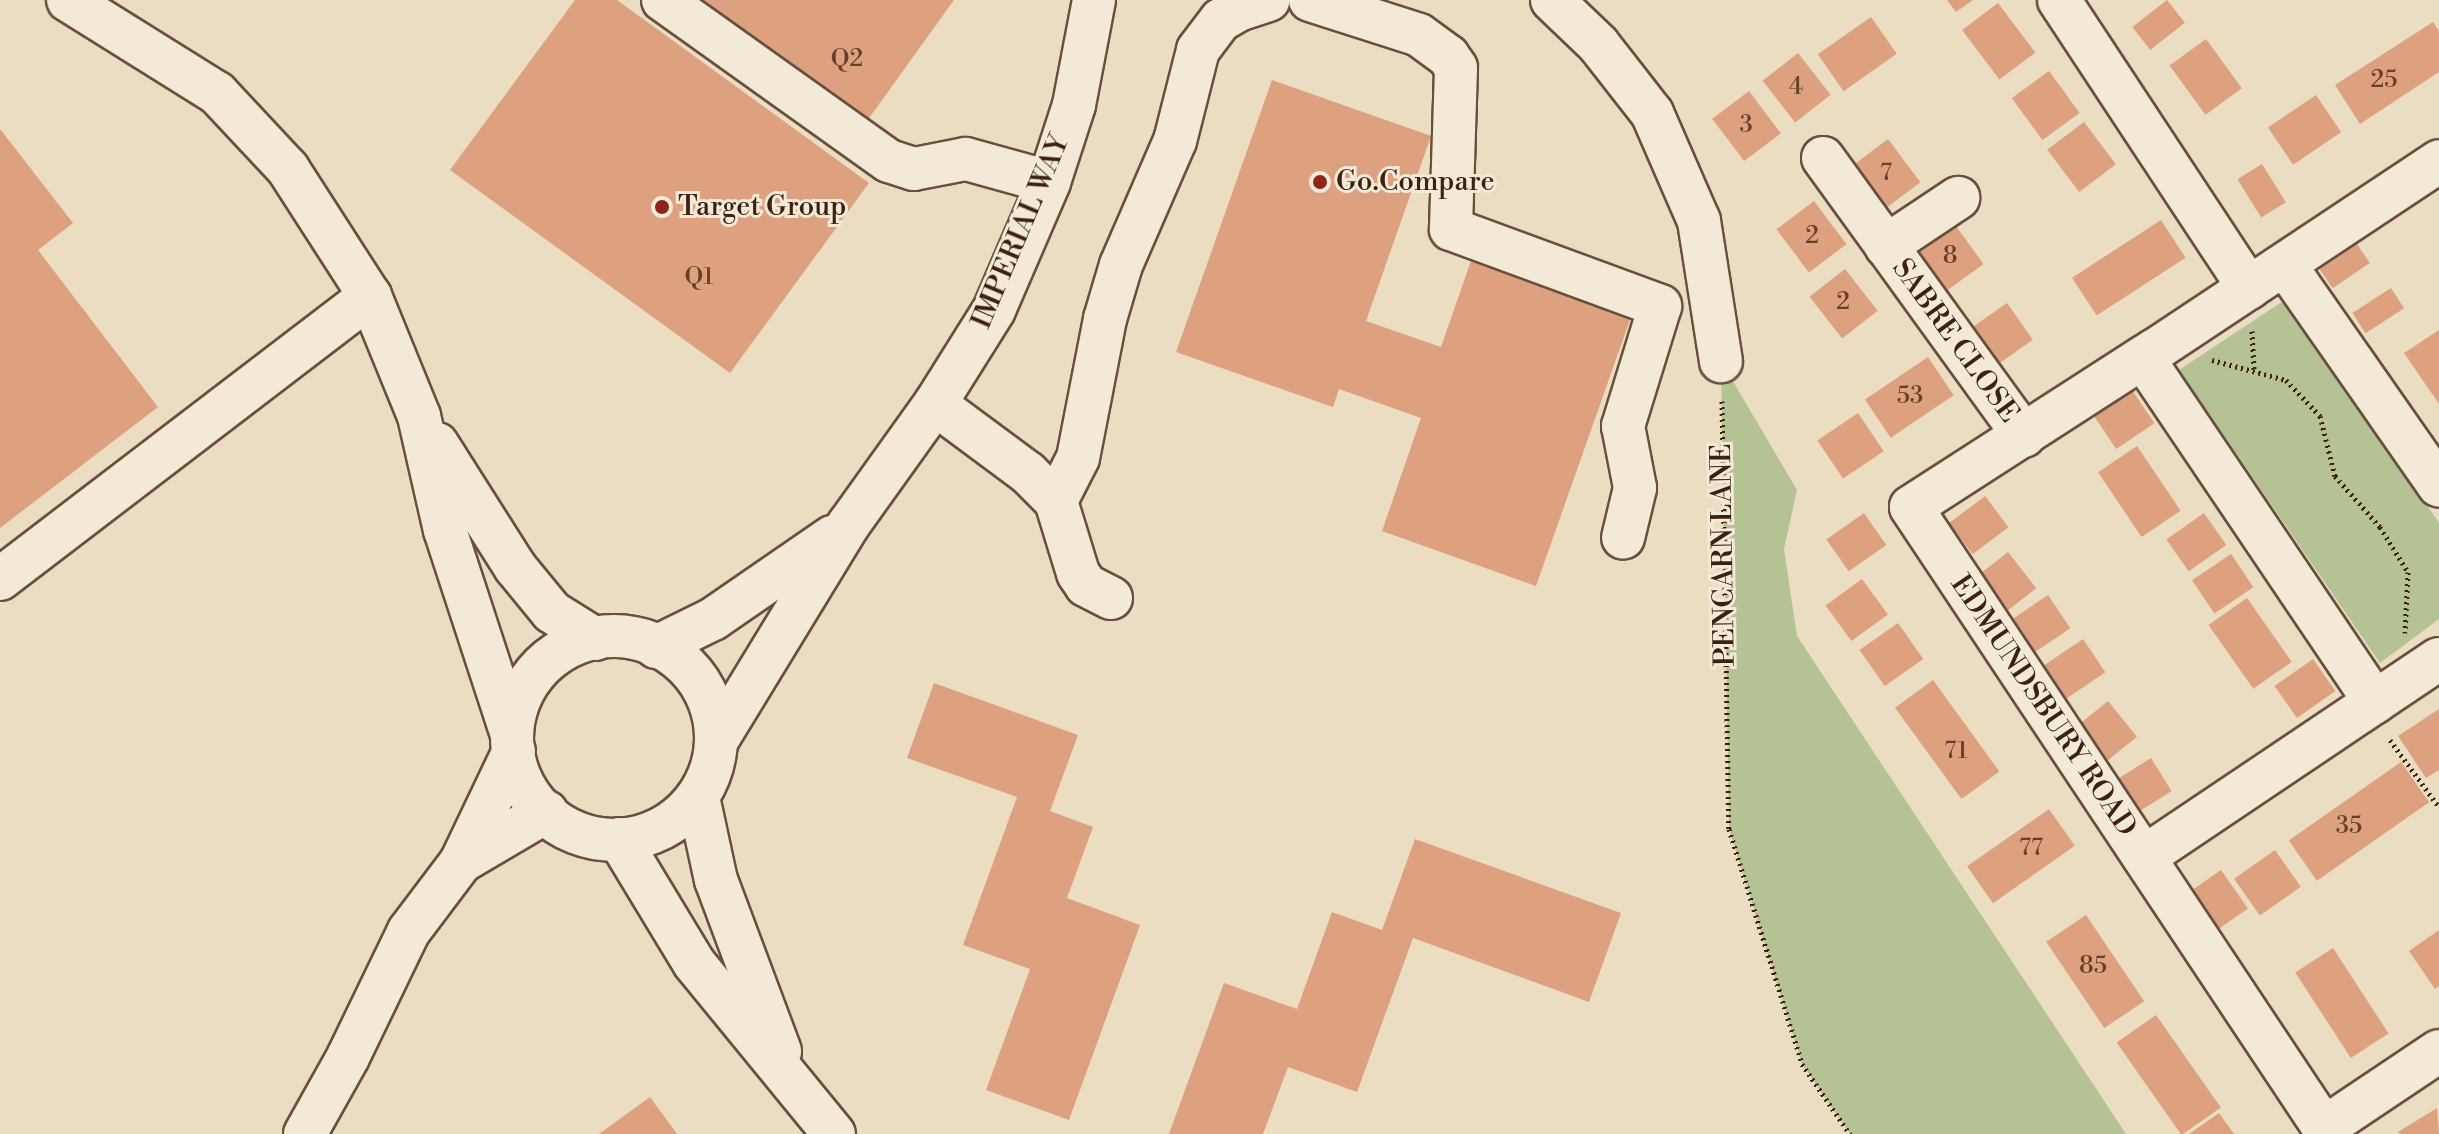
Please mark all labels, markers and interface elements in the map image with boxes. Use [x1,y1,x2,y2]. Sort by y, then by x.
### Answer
house number: Q2 [831,46,863,74]
house number: 25 [2371,67,2397,95]
house number: 4 [1789,74,1803,102]
house number: 3 [1739,112,1753,140]
street label: IMPERIAL WAY [965,130,1077,334]
house number: 7 [1880,160,1892,188]
place label: Go.Compare [1336,165,1495,199]
marker: Go.Compare [1311,173,1329,191]
place label: Target Group [678,190,846,224]
marker: Target Group [653,198,671,216]
house number: 2 [1805,223,1819,251]
house number: 8 [1943,243,1957,271]
street label: SABRE CLOSE [1884,253,2026,429]
house number: Q1 [684,264,714,292]
house number: 2 [1836,289,1850,317]
house number: 53 [1897,383,1923,411]
street label: PENCARN LANE [1705,443,1743,667]
street label: EDMUNDSBURY ROAD [1943,569,2143,843]
house number: 71 [1944,738,1968,766]
house number: 35 [2336,813,2362,841]
house number: 77 [2019,835,2043,863]
house number: 85 [2079,953,2107,981]

